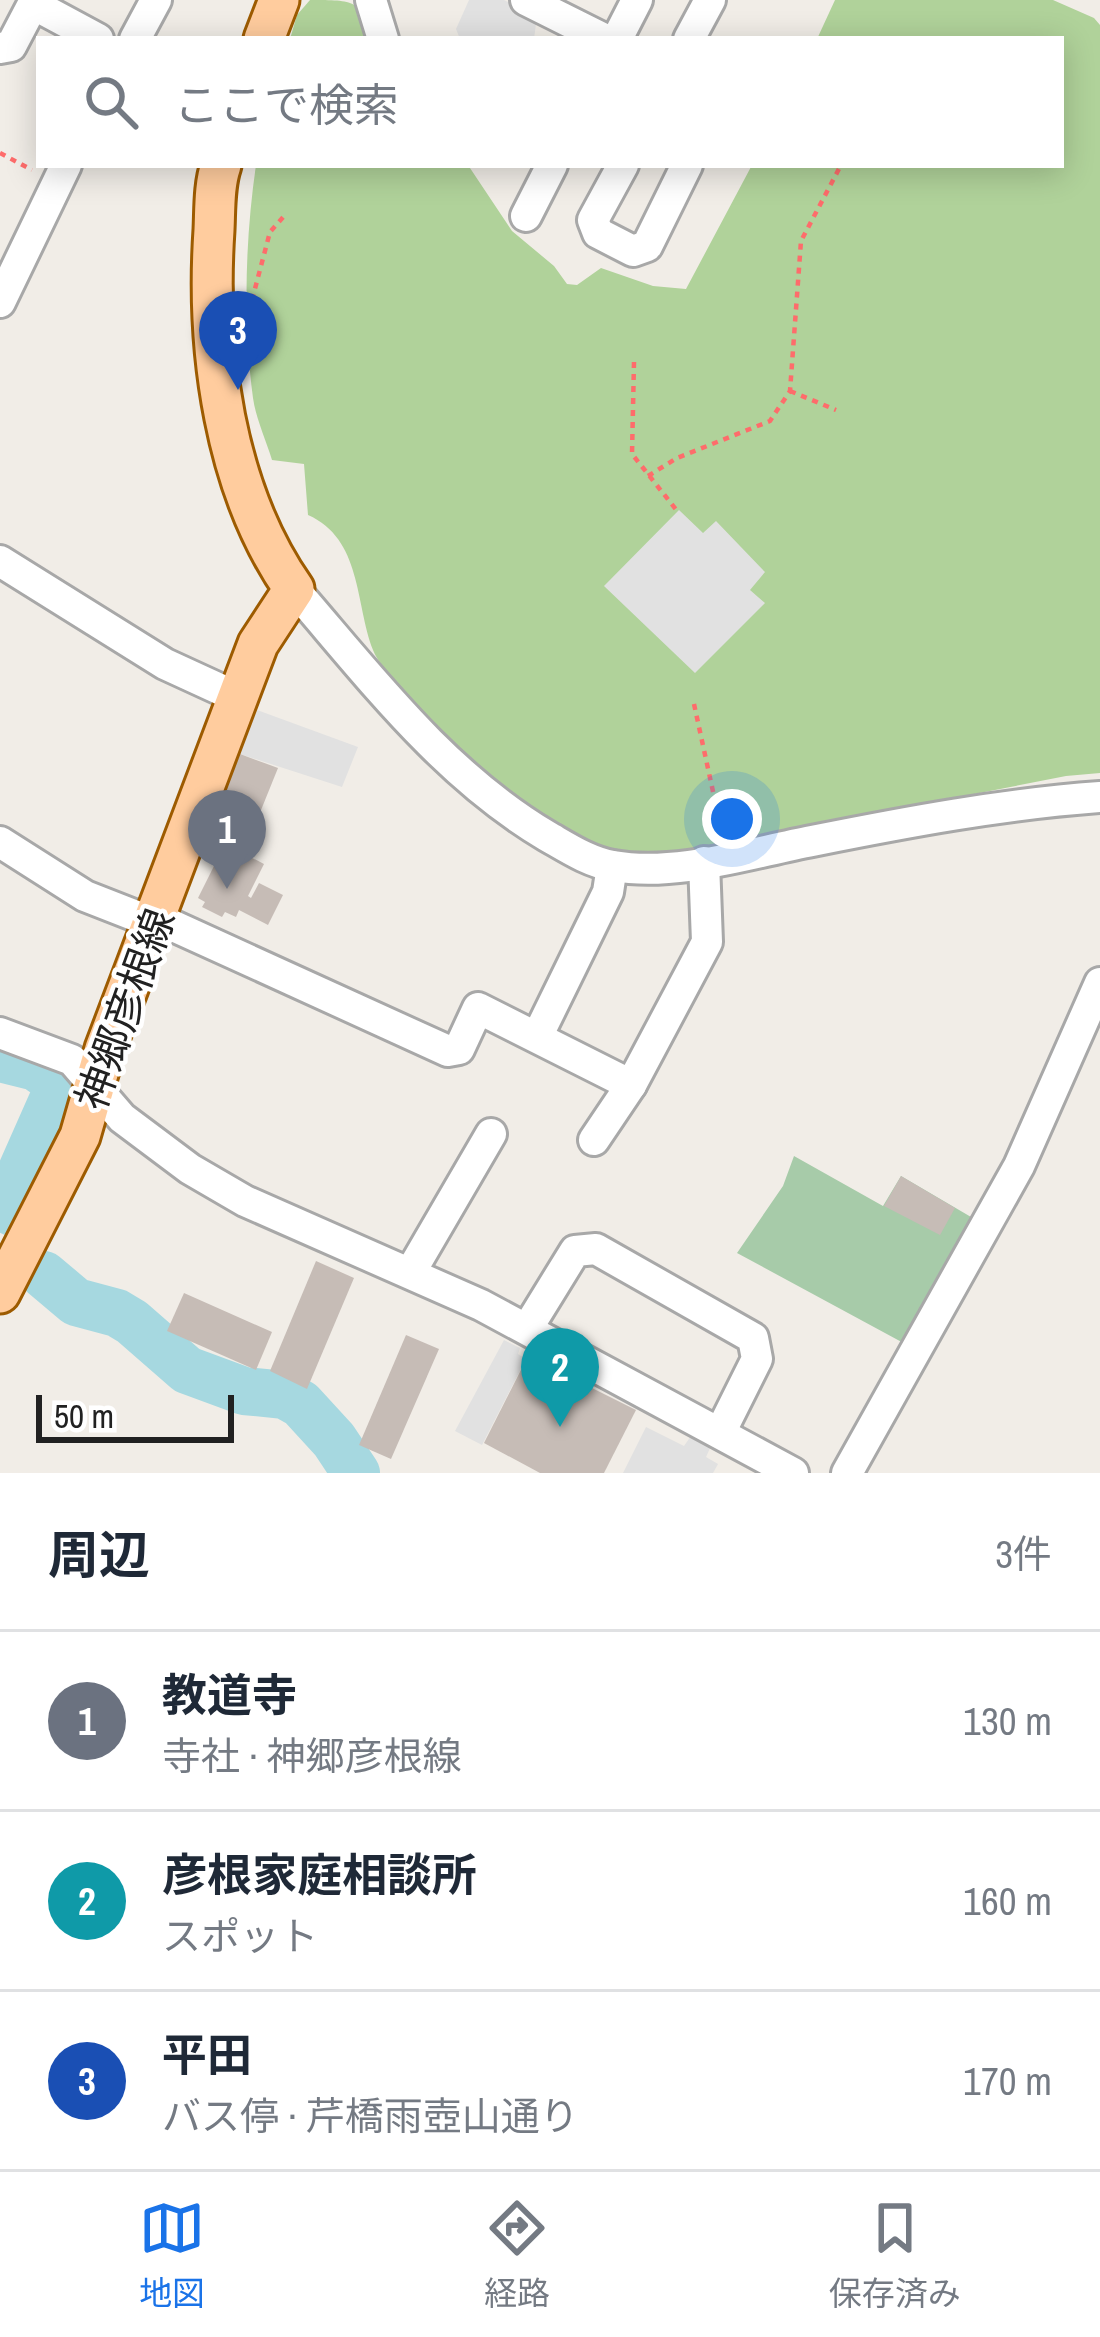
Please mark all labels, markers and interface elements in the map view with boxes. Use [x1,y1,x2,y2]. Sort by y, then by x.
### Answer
search box [36,36,1064,168]
icon: search [78,69,144,135]
text: ここで検索 [174,74,399,135]
pin: 3 [199,291,277,390]
your location [702,789,762,849]
pin: 1 [188,790,266,889]
street label: 神郷彦根線 [63,901,187,1117]
pin: 2 [521,1328,599,1427]
scale bar [36,1389,234,1442]
text: 50 m [54,1394,114,1438]
text: 周辺 [48,1520,150,1589]
text: 3件 [995,1528,1052,1580]
text: 教道寺 [162,1664,297,1725]
text: 1 [78,1695,96,1747]
text: 130 m [963,1695,1052,1747]
text: 寺社 · 神郷彦根線 [162,1730,462,1782]
text: 彦根家庭相談所 [162,1844,477,1905]
text: 2 [78,1875,96,1927]
text: 160 m [963,1875,1052,1927]
text: スポット [162,1910,318,1962]
text: 平田 [162,2024,252,2085]
text: 3 [78,2055,96,2107]
text: 170 m [963,2055,1052,2107]
text: バス停 · 芹橋雨壺山通り [162,2090,579,2142]
tab: 地図 [139,2195,205,2315]
tab: 経路 [484,2195,550,2315]
tab: 保存済み [829,2195,961,2315]

